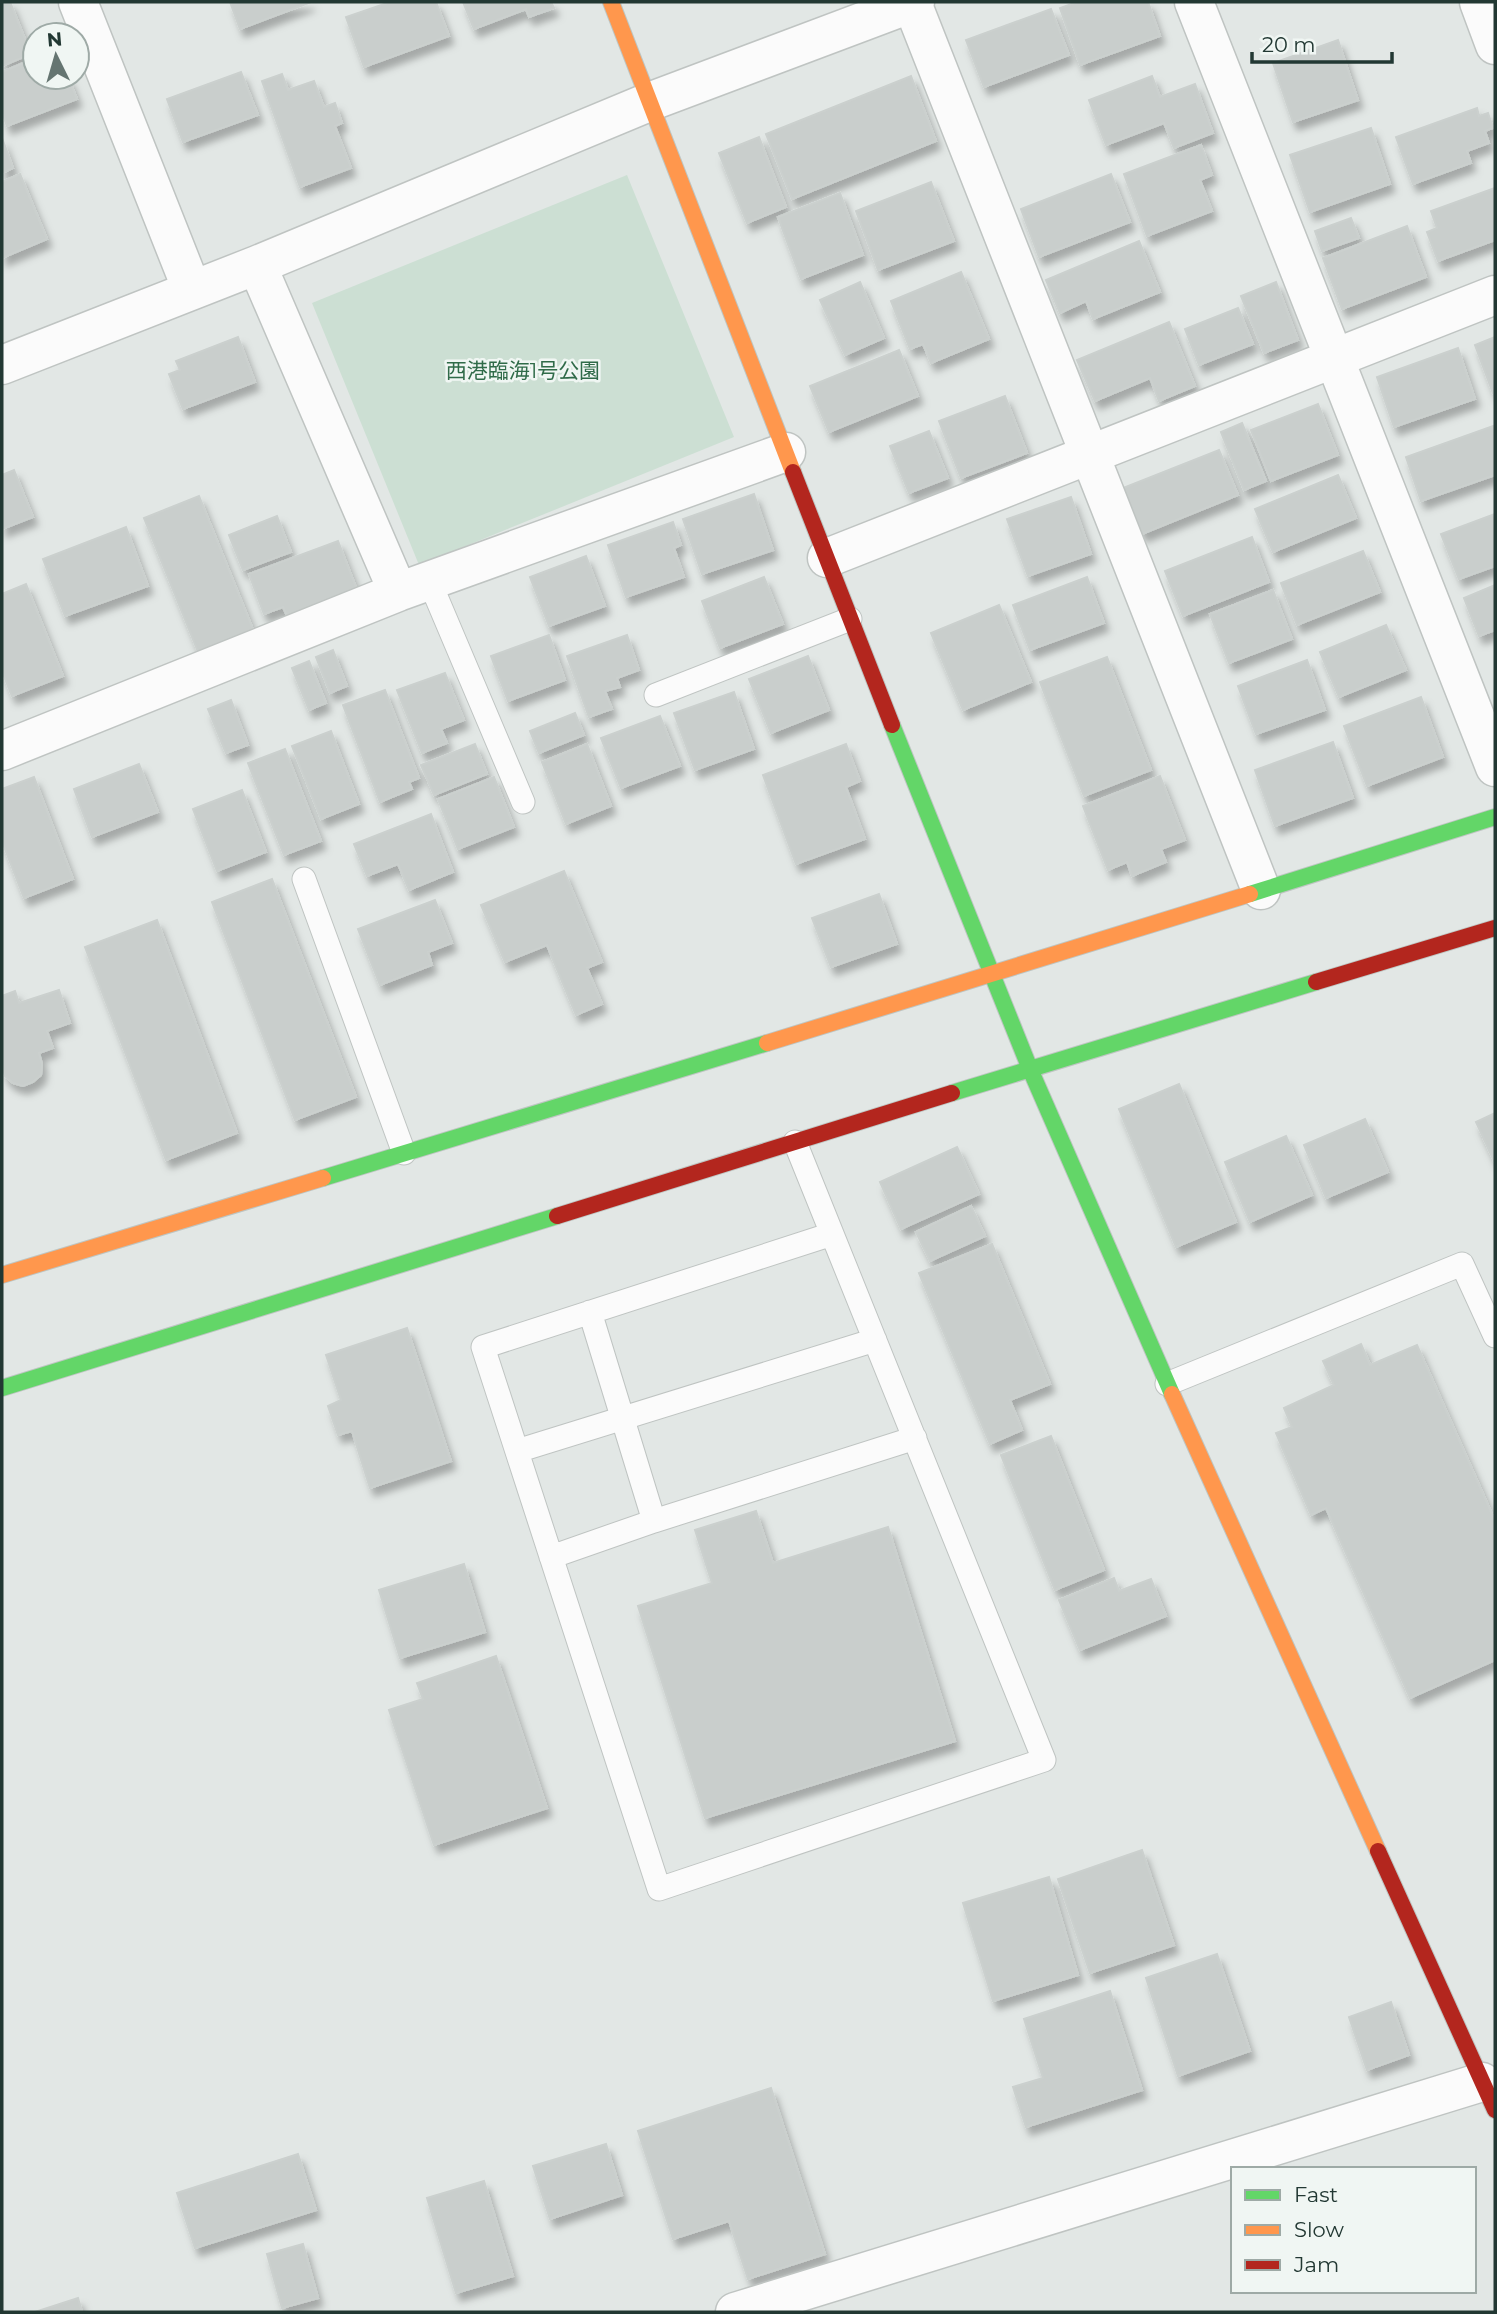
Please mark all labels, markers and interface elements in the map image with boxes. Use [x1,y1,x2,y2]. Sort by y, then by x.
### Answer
north arrow [21,21,91,91]
scale bar [1252,21,1392,65]
text: N [46,27,63,52]
text: 20 m [1262,32,1316,57]
park label: 西港臨海1号公園 [446,358,600,383]
legend [1231,2167,1476,2293]
text: Fast [1294,2182,1338,2207]
text: Slow [1294,2217,1344,2242]
text: Jam [1293,2252,1339,2277]

